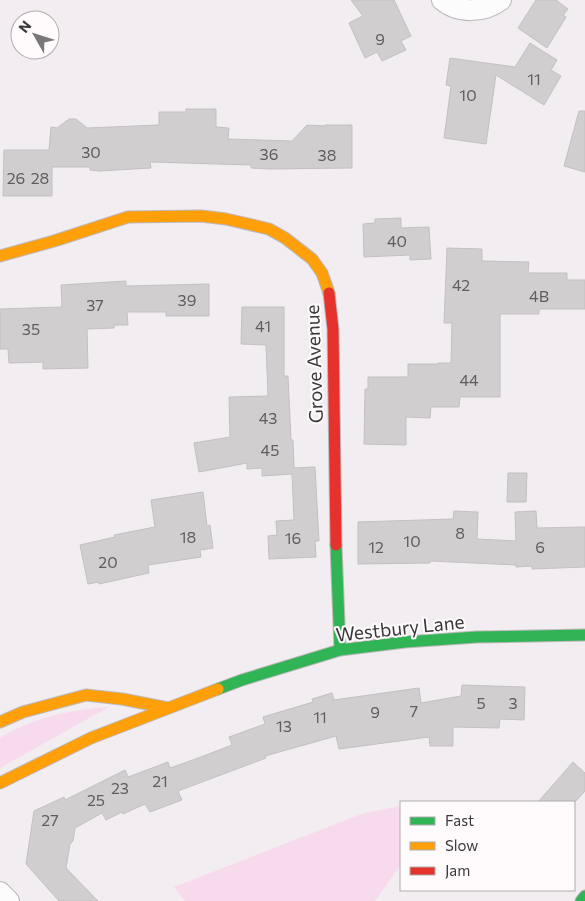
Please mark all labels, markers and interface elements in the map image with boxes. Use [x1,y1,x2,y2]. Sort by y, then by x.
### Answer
north arrow [10,10,60,60]
text: N [15,17,34,36]
house number: 9 [375,29,385,48]
house number: 11 [527,69,541,88]
house number: 10 [459,85,477,104]
house number: 30 [81,142,101,161]
house number: 36 [260,144,278,163]
house number: 38 [318,145,336,164]
house number: 26 [7,168,25,187]
house number: 28 [31,168,49,187]
house number: 40 [387,231,407,250]
house number: 42 [452,275,470,294]
house number: 4B [529,286,549,305]
house number: 39 [178,290,196,309]
house number: 37 [86,295,104,314]
street label: Grove Avenue [300,304,327,424]
house number: 41 [255,316,271,335]
house number: 35 [22,319,40,338]
house number: 44 [459,370,479,389]
house number: 43 [259,408,277,427]
house number: 45 [261,440,279,459]
house number: 8 [455,523,465,542]
house number: 18 [180,527,196,546]
house number: 16 [285,528,301,547]
house number: 10 [403,531,421,550]
house number: 12 [368,537,384,556]
house number: 6 [535,537,545,556]
house number: 20 [98,552,118,571]
street label: Westbury Lane [335,609,465,646]
house number: 5 [476,693,486,712]
house number: 3 [508,693,518,712]
house number: 7 [410,701,418,720]
house number: 9 [370,702,380,721]
house number: 11 [313,707,327,726]
house number: 13 [276,716,292,735]
house number: 21 [152,771,168,790]
house number: 23 [111,778,129,797]
house number: 25 [87,790,105,809]
legend [400,801,575,891]
house number: 27 [41,810,59,829]
text: Fast [445,811,474,829]
text: Slow [445,836,478,854]
text: Jam [445,861,470,879]

